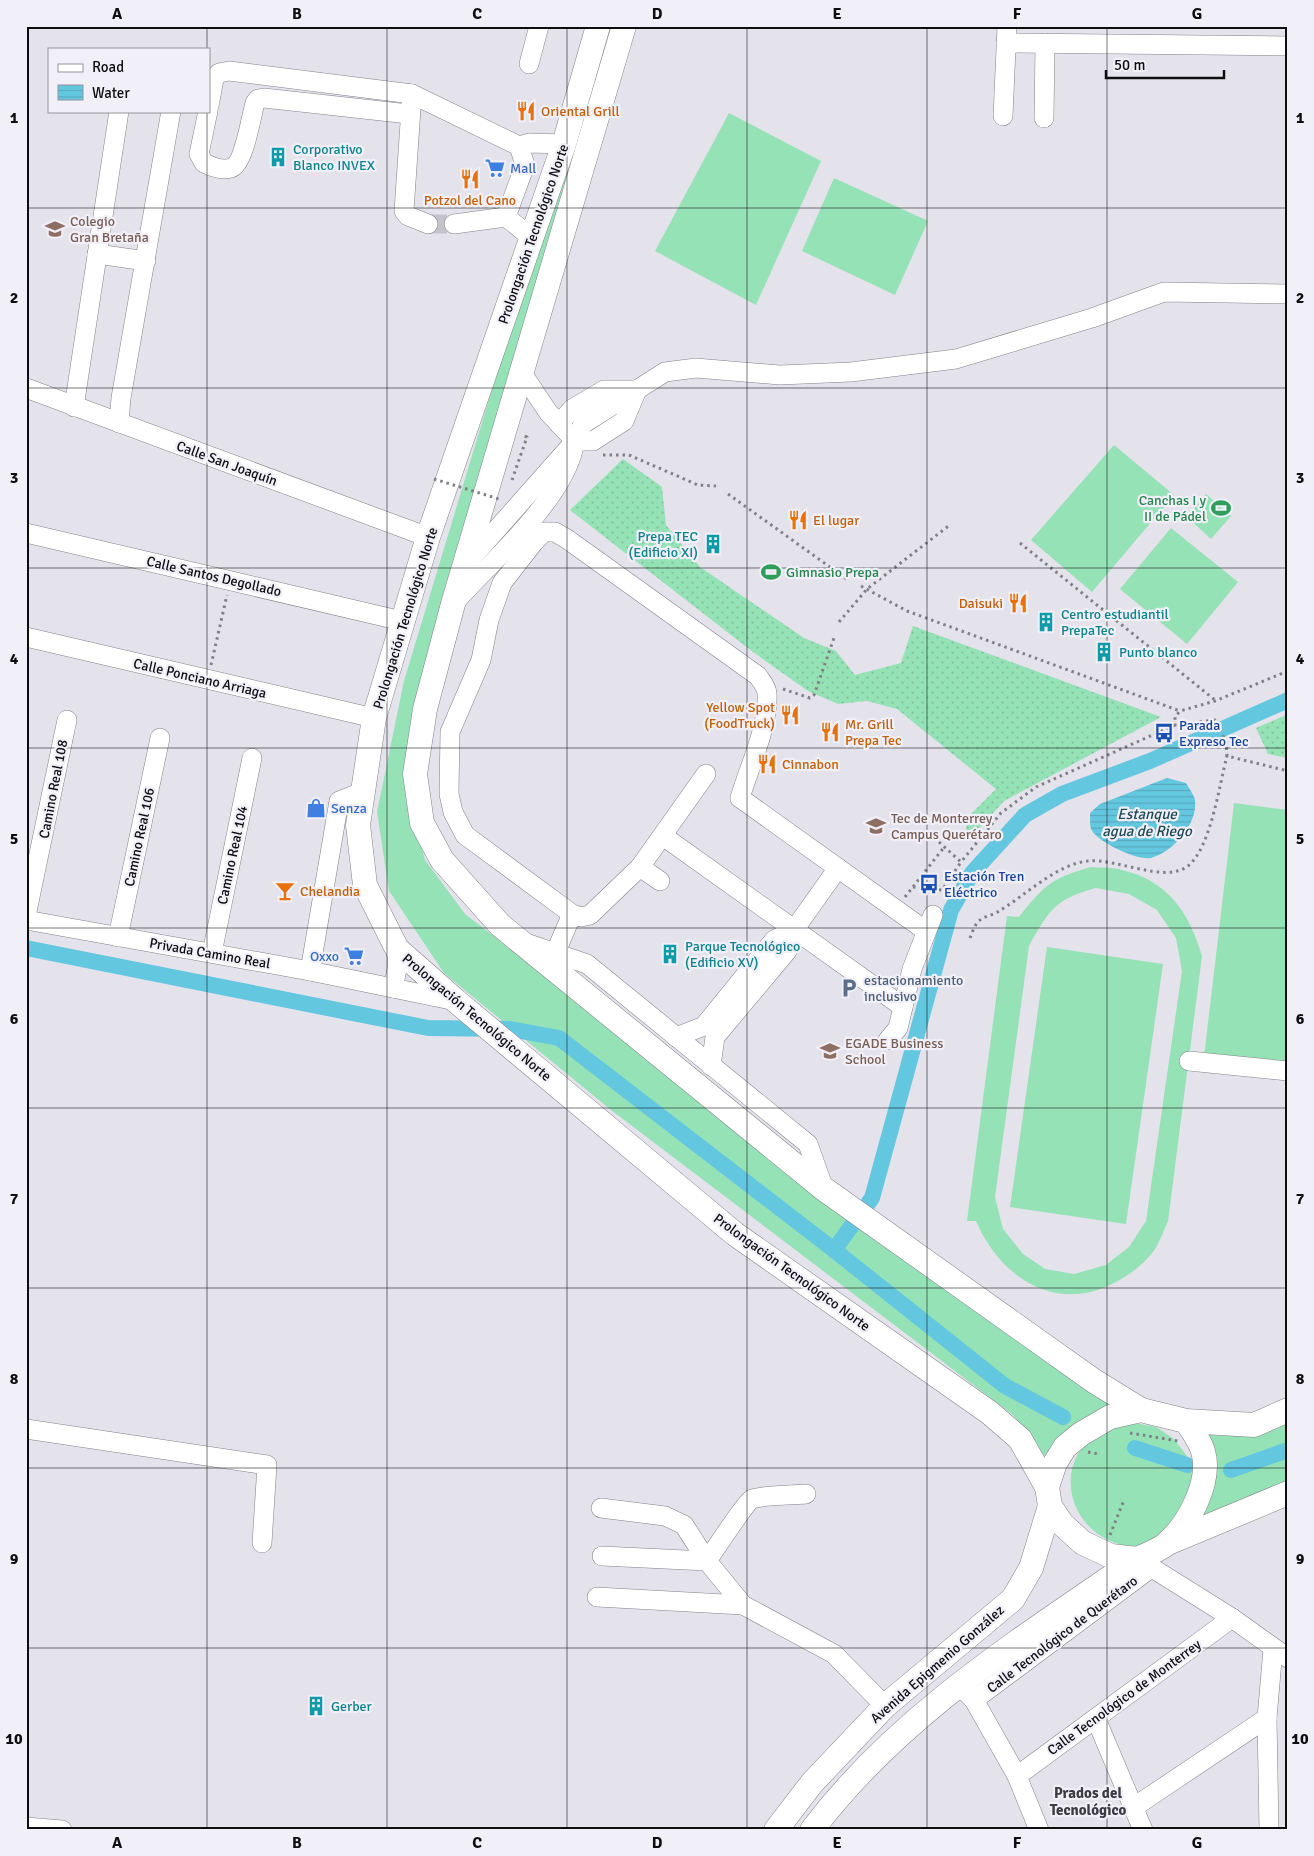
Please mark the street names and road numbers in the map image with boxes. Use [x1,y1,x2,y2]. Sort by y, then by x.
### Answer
street label: Prolongación Tecnológico Norte [495,142,572,326]
street label: Calle San Joaquín [174,437,280,490]
street label: Prolongación Tecnológico Norte [370,525,441,711]
street label: Calle Santos Degollado [145,553,283,600]
street label: Calle Ponciano Arriaga [132,655,268,702]
street label: Camino Real 108 [36,738,71,840]
street label: Camino Real 106 [121,786,158,888]
street label: Camino Real 104 [214,804,251,906]
street label: Privada Camino Real [148,934,272,973]
street label: Prolongación Tecnológico Norte [399,950,555,1085]
street label: Prolongación Tecnológico Norte [710,1210,873,1335]
street label: Calle Tecnológico de Querétaro [984,1572,1141,1697]
street label: Avenida Epigmenio González [867,1602,1008,1727]
street label: Calle Tecnológico de Monterrey [1044,1636,1205,1759]

